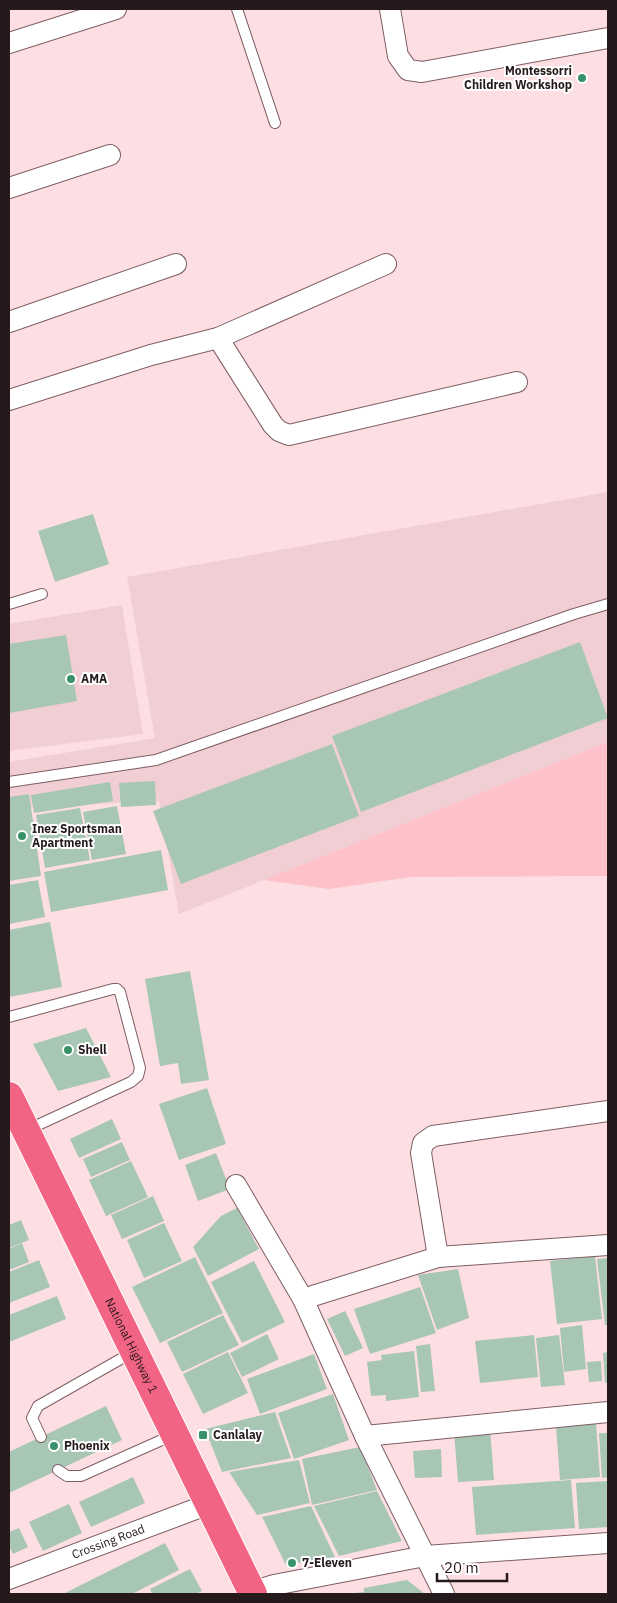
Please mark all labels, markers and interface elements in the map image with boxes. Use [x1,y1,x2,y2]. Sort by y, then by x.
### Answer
place label: Montessorri Children Workshop [464,63,572,92]
marker: Montessorri Children Workshop [576,72,588,84]
place label: AMA [81,671,107,686]
marker: AMA [65,673,77,685]
place label: Inez Sportsman Apartment [32,821,122,850]
marker: Inez Sportsman Apartment [16,830,28,842]
place label: Shell [78,1042,107,1057]
marker: Shell [62,1044,74,1056]
street label: National Highway 1 [102,1295,161,1396]
place label: Canlalay [213,1427,263,1442]
marker: Canlalay [197,1429,209,1441]
place label: Phoenix [64,1438,110,1453]
marker: Phoenix [48,1440,60,1452]
street label: Crossing Road [69,1521,147,1562]
scale bar [437,1550,507,1582]
place label: 7-Eleven [302,1555,352,1570]
marker: 7-Eleven [286,1557,298,1569]
text: 20 m [444,1558,479,1577]

